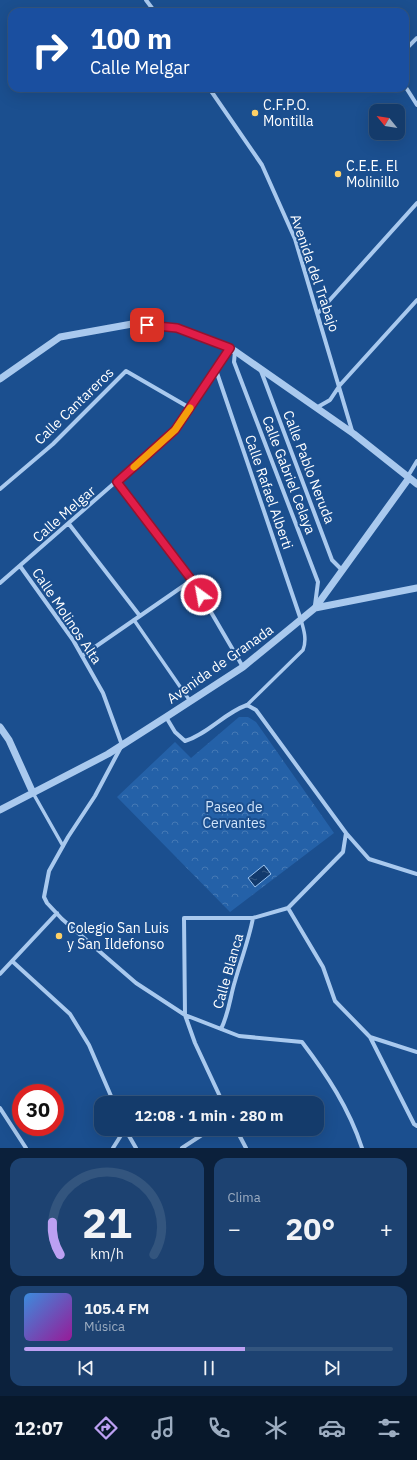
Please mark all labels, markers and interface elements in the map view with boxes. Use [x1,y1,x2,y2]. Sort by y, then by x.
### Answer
text: 100 m [90,20,172,57]
icon: right [24,24,76,76]
text: Calle Melgar [90,56,190,79]
place label: C.F.P.O. Montilla [263,96,314,130]
north arrow [369,104,405,140]
map controls [369,104,405,140]
marker: C.F.P.O. Montilla [250,108,260,118]
place label: C.E.E. El Molinillo [346,157,400,191]
marker: C.E.E. El Molinillo [333,169,343,179]
street label: Avenida del Trabajo [286,212,344,334]
pin [130,308,164,342]
icon: arrive [136,314,158,336]
street label: Calle Cantareros [30,363,118,448]
street label: Calle Pablo Neruda [279,408,339,527]
street label: Calle Gabriel Celaya [258,413,320,537]
street label: Calle Rafael Alberti [241,432,297,552]
street label: Calle Melgar [29,482,99,546]
street label: Calle Molinos Alta [28,564,106,668]
position arrow [180,574,222,616]
street label: Avenida de Granada [163,620,277,707]
park label: Paseo de Cervantes [202,798,266,832]
place label: Colegio San Luis y San Ildefonso [67,919,169,953]
marker: Colegio San Luis y San Ildefonso [54,931,64,941]
street label: Calle Blanca [209,931,247,1011]
speed limit sign: 30 [12,1084,64,1136]
text: 12:08 · 1 min · 280 m [135,1106,283,1125]
text: Clima [228,1189,261,1206]
text: 21 [82,1195,132,1249]
text: 20° [285,1209,335,1248]
text: − [228,1214,241,1243]
text: + [380,1214,393,1243]
text: km/h [90,1244,124,1263]
text: 105.4 FM [84,1299,149,1318]
text: Música [84,1318,125,1335]
icon: previous [75,1357,97,1379]
icon: pause [198,1357,220,1379]
icon: next [321,1357,343,1379]
icon: directions [92,1414,120,1442]
icon: music [149,1414,177,1442]
icon: phone [205,1414,233,1442]
icon: climate [262,1414,290,1442]
icon: car [318,1414,346,1442]
icon: filters [375,1414,403,1442]
text: 12:07 [14,1417,63,1440]

